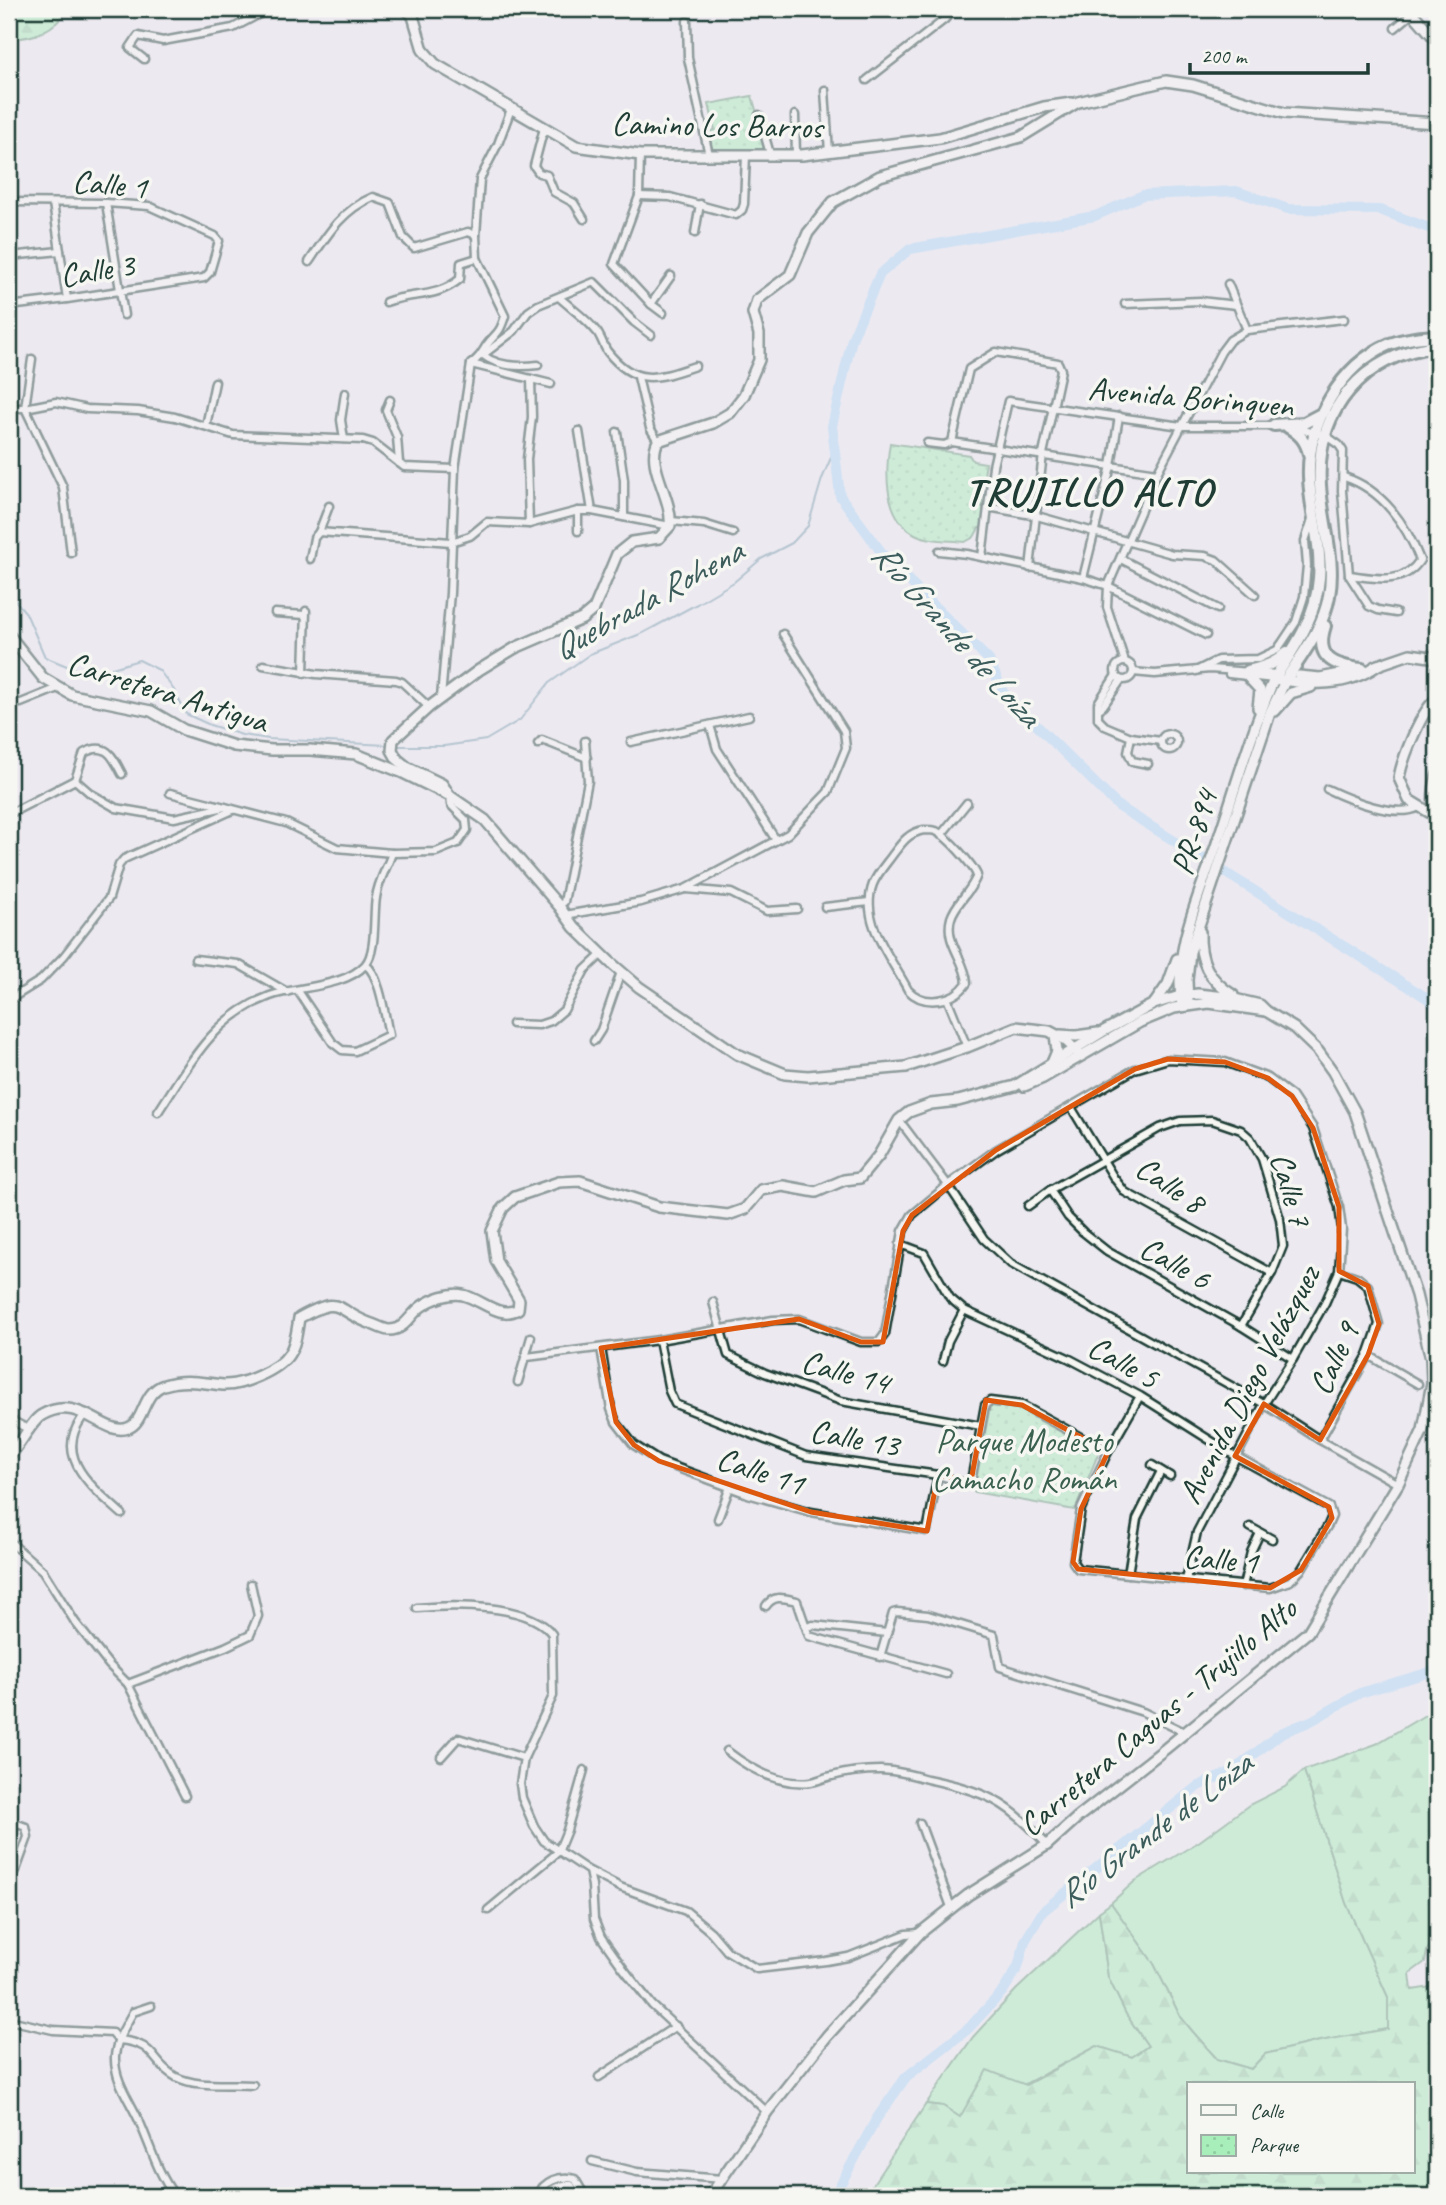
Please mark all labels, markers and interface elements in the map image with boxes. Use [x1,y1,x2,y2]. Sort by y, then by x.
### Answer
scale bar [1190,32,1369,76]
text: 200 m [1201,43,1248,69]
street label: Camino Los Barros [611,102,826,148]
street label: Calle 1 [71,160,151,208]
street label: Calle 3 [57,243,139,297]
street label: Avenida Borinquen [1087,367,1296,427]
district label: TRUJILLO ALTO [965,467,1216,517]
water label: Quebrada Rohena [544,527,754,670]
water label: Río Grande de Loíza [862,533,1054,739]
street label: Carretera Antigua [63,642,275,743]
street label: PR-894 [1161,781,1228,880]
street label: Calle 8 [1128,1147,1216,1225]
street label: Calle 7 [1261,1148,1322,1233]
street label: Calle 6 [1133,1226,1219,1300]
street label: Avenida Diego Velázquez [1168,1256,1330,1511]
street label: Calle 9 [1299,1313,1370,1401]
street label: Calle 5 [1081,1325,1168,1399]
street label: Calle 14 [797,1340,897,1405]
street label: Calle 13 [807,1410,905,1467]
park label: Parque Modesto Camacho Román [932,1420,1117,1500]
street label: Calle 11 [712,1437,812,1505]
street label: Calle 1 [1182,1535,1262,1583]
street label: Carretera Caguas - Trujillo Alto [1010,1587,1307,1845]
water label: Río Grande de Loíza [1048,1739,1264,1917]
legend [1187,2082,1414,2174]
text: Calle [1250,2098,1284,2124]
text: Parque [1250,2132,1299,2158]

